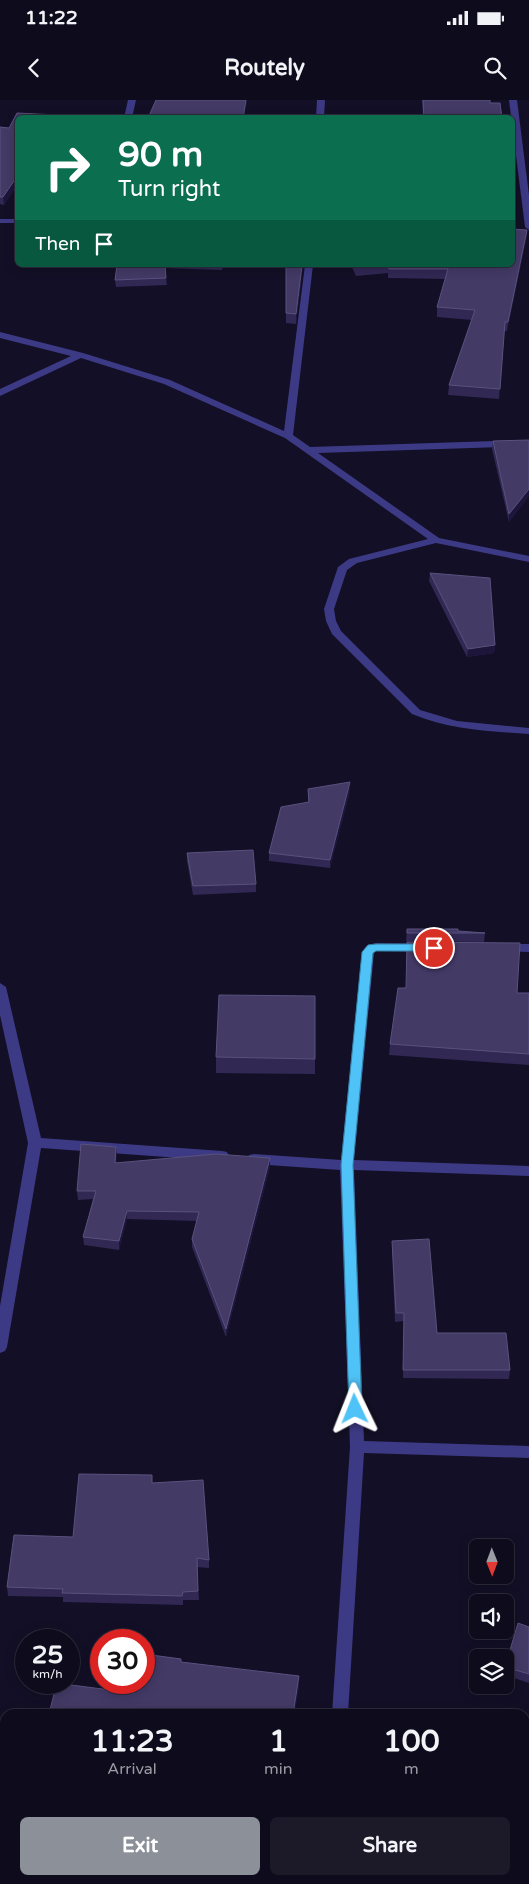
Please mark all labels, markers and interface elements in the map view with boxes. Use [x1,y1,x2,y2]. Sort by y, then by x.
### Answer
text: 11:22 [25,7,78,29]
icon: back [20,54,48,82]
icon: search [481,54,509,82]
text: Routely [224,55,305,81]
text: 90 m [118,134,203,176]
icon: right [35,135,100,200]
text: Turn right [118,176,220,202]
icon: arrive [90,230,118,258]
text: Then [35,233,80,255]
pin [413,927,455,969]
icon: arrive [420,934,448,962]
position arrow [328,1382,380,1434]
north arrow [469,1539,514,1584]
map controls [469,1539,514,1694]
button: sound [469,1594,514,1639]
speed limit sign: 30 [90,1629,155,1694]
text: 25 [32,1640,63,1670]
button: layers [469,1649,514,1694]
text: km/h [32,1667,63,1681]
text: 11:23 [90,1723,174,1760]
text: 1 [269,1723,288,1760]
text: 100 [383,1723,440,1760]
text: Arrival [107,1759,157,1779]
text: min [264,1759,293,1779]
text: m [404,1759,419,1779]
button: Exit [20,1817,260,1875]
button: Share [270,1817,510,1875]

